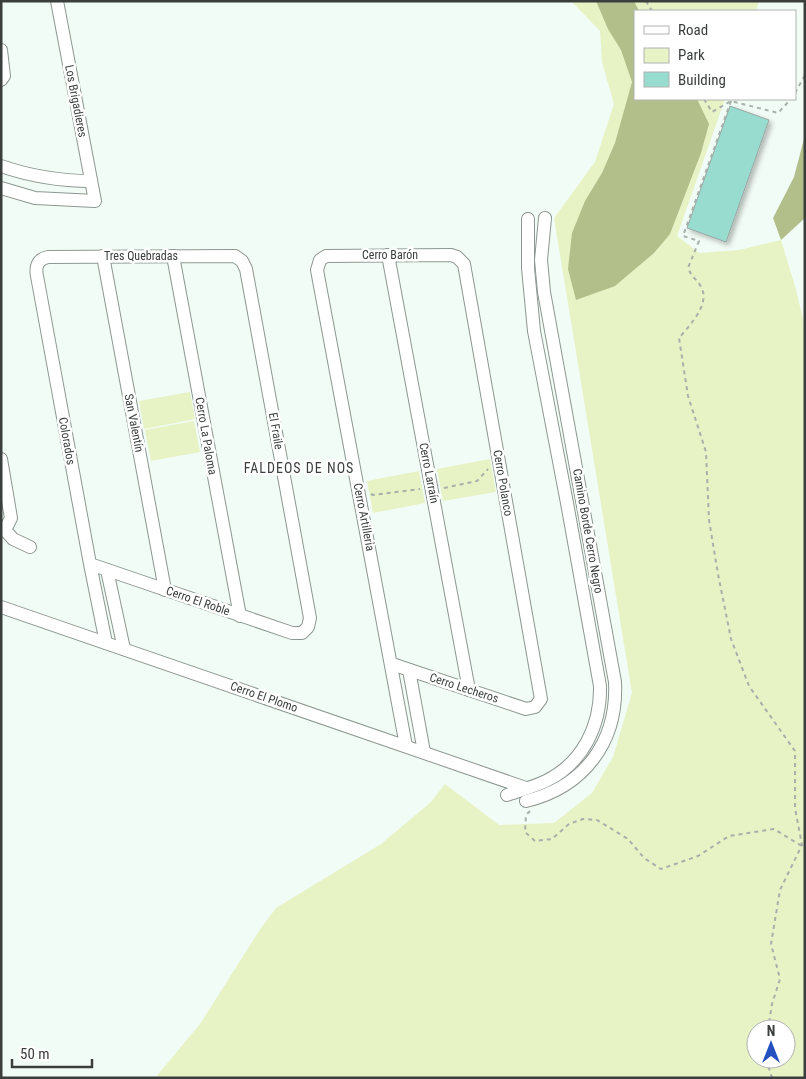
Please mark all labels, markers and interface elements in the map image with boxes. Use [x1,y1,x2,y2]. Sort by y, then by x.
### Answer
legend [634,10,796,100]
text: Road [678,21,708,39]
text: Park [678,46,705,64]
street label: Los Brigadieres [62,64,90,138]
text: Building [678,71,726,89]
street label: Cerro Barón [362,248,418,262]
street label: Tres Quebradas [104,249,178,263]
street label: San Valentín [121,393,147,454]
street label: Cerro La Paloma [192,396,220,476]
street label: El Fraile [266,411,286,451]
street label: Colorados [56,416,78,466]
street label: Cerro Larraín [416,442,442,505]
street label: Cerro Polanco [490,449,516,517]
district label: FALDEOS DE NOS [244,460,354,476]
street label: Camino Borde Cerro Negro [570,468,606,594]
street label: Cerro Artilleria [351,482,377,552]
street label: Cerro El Roble [164,584,232,619]
street label: Cerro Lecheros [428,670,500,706]
street label: Cerro El Plomo [228,679,300,715]
north arrow [746,1019,796,1069]
text: N [767,1023,775,1039]
scale bar [12,1036,92,1068]
text: 50 m [20,1045,50,1063]

